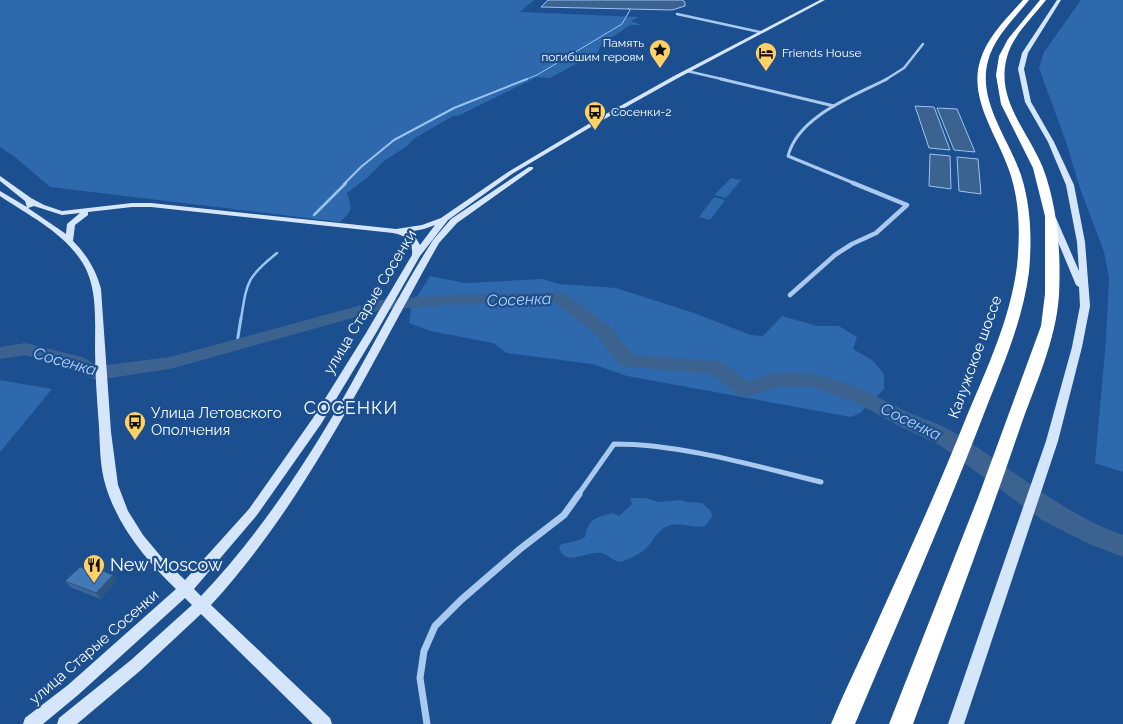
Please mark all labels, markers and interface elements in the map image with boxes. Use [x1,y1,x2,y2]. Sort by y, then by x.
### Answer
place label: Память погибшим героям [542,36,644,64]
place icon: Память погибшим героям [648,38,672,69]
hotel icon: Friends House [754,41,778,72]
place label: Friends House [782,46,862,60]
bus stop icon: Сосенки-2 [583,100,607,131]
place label: Сосенки-2 [611,105,672,119]
street label: улица Старые Сосенки [320,226,420,378]
water label: Сосенка [486,289,552,310]
street label: Калужское шоссе [944,293,1006,421]
water label: Сосенка [31,343,99,380]
district label: СОСЕНКИ [304,397,398,418]
water label: Сосенка [877,399,944,444]
place label: Улица Летовского Ополчения [151,404,282,439]
bus stop icon: Улица Летовского Ополчения [123,410,147,441]
restaurant icon: New Moscow [82,553,106,584]
place label: New Moscow [110,554,223,575]
street label: улица Старые Сосенки [26,586,162,708]

